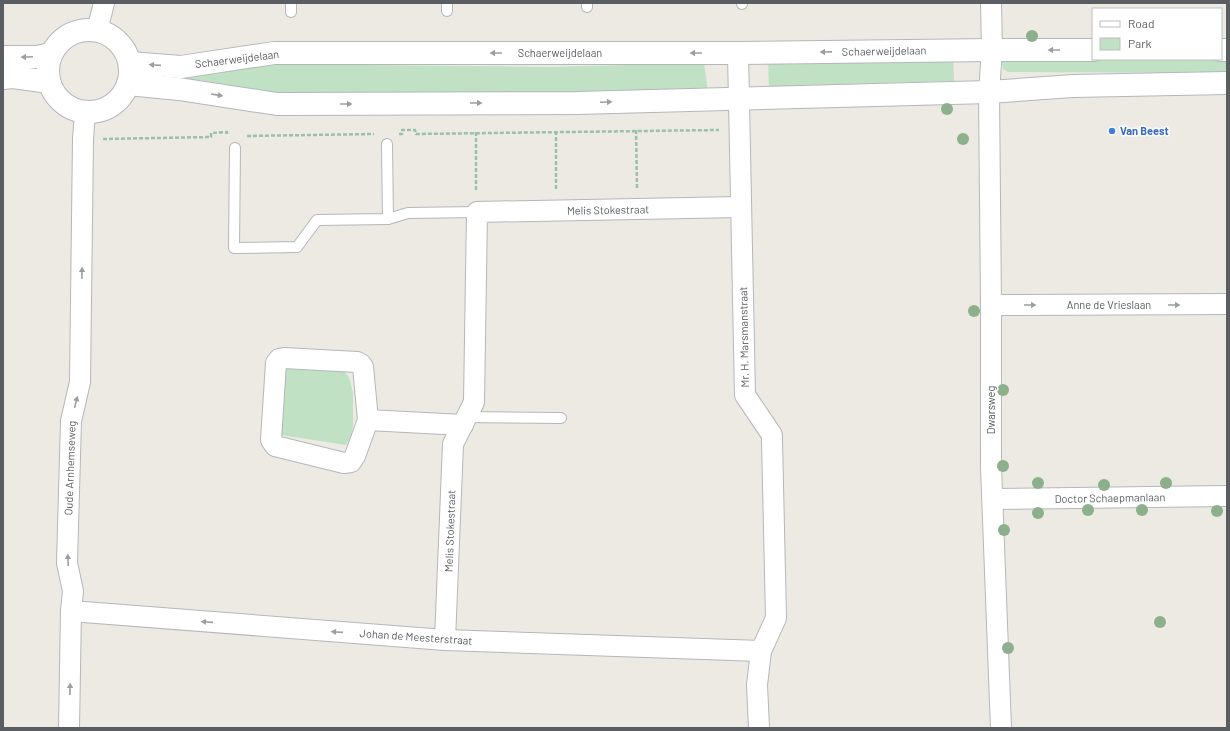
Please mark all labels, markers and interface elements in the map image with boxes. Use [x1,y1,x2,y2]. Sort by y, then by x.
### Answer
legend [1092,8,1222,60]
text: Road [1128,16,1155,30]
text: Park [1128,36,1152,50]
street label: Schaerweijdelaan [842,43,926,58]
street label: Schaerweijdelaan [518,46,602,59]
street label: Schaerweijdelaan [194,47,280,70]
one-way arrow [1047,47,1060,53]
one-way arrow [819,49,832,55]
one-way arrow [489,50,502,56]
one-way arrow [689,50,702,56]
one-way arrow [20,54,33,60]
one-way arrow [149,62,161,69]
one-way arrow [211,92,223,98]
one-way arrow [600,99,613,105]
one-way arrow [470,100,483,106]
one-way arrow [340,101,353,107]
place label: Van Beest [1120,124,1169,137]
marker: Van Beest [1107,126,1117,136]
street label: Melis Stokestraat [567,202,649,217]
one-way arrow [79,266,85,279]
street label: Mr. H. Marsmanstraat [736,286,751,388]
street label: Anne de Vrieslaan [1067,298,1151,311]
one-way arrow [1168,301,1180,308]
one-way arrow [1024,302,1037,308]
street label: Dwarsweg [984,386,997,434]
one-way arrow [73,396,79,408]
street label: Oude Arnhemseweg [61,420,78,516]
street label: Melis Stokestraat [442,490,457,572]
street label: Doctor Schaepmanlaan [1055,490,1165,505]
one-way arrow [65,553,71,566]
one-way arrow [201,618,213,625]
street label: Johan de Meesterstraat [359,626,473,647]
one-way arrow [331,628,343,635]
one-way arrow [67,682,73,695]

